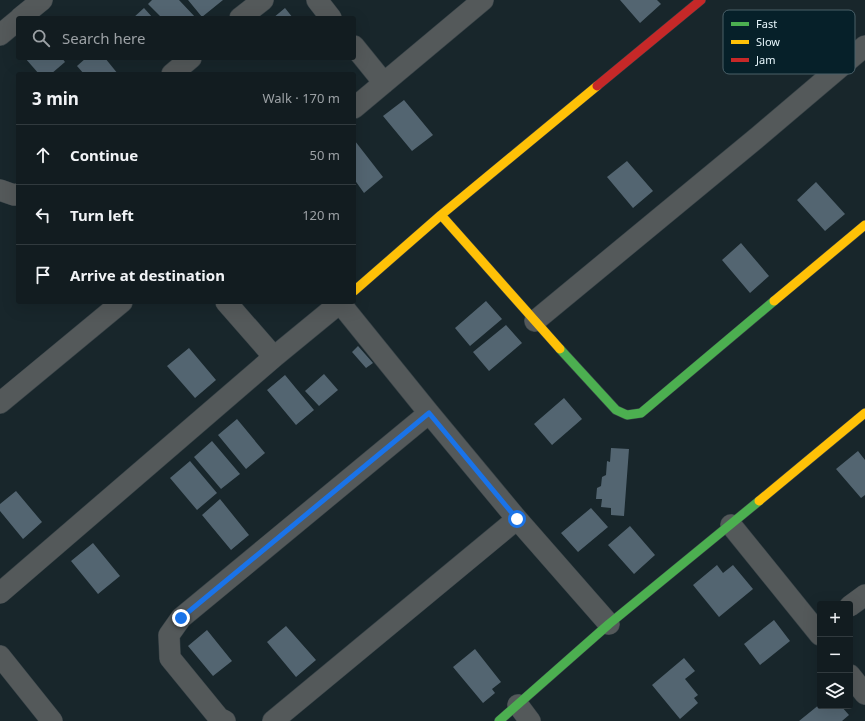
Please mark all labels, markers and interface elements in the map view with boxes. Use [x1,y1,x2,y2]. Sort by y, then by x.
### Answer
legend [723,10,855,74]
search box [16,16,356,60]
text: Fast [756,16,777,31]
icon: search [30,27,52,49]
text: Search here [62,28,145,48]
text: Slow [756,34,780,49]
text: Jam [755,52,775,67]
text: 3 min [32,87,79,110]
text: Walk · 170 m [262,89,340,107]
icon: ahead [32,144,54,166]
text: Continue [70,145,138,165]
text: 50 m [310,146,340,164]
icon: left [32,204,54,226]
text: Turn left [70,205,134,225]
text: 120 m [302,206,340,224]
icon: arrive [32,264,54,286]
text: Arrive at destination [70,265,225,285]
route start [508,510,526,528]
map controls [817,601,853,709]
button: + [817,601,853,637]
route end [172,609,190,627]
button: − [817,637,853,673]
button: layers [817,673,853,709]

